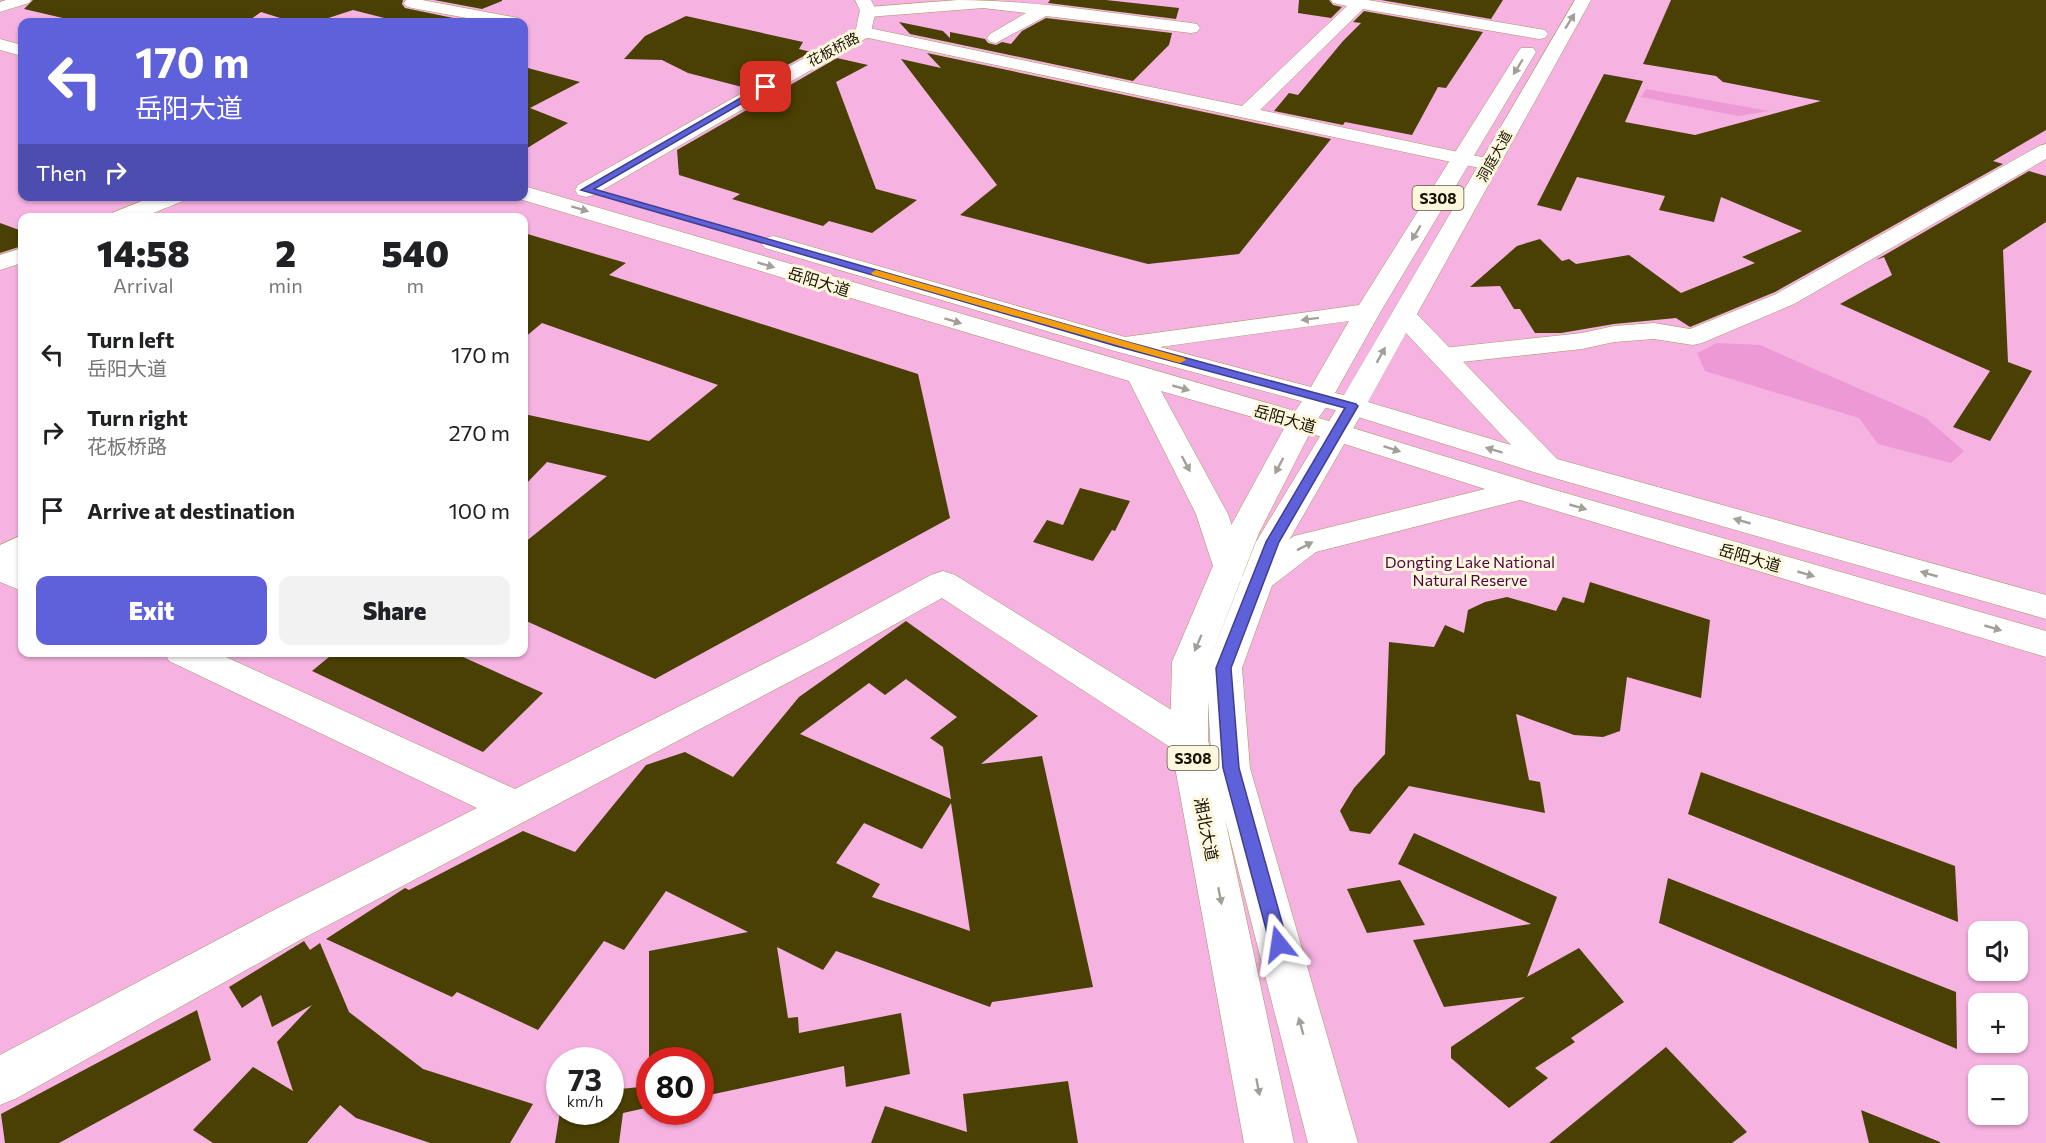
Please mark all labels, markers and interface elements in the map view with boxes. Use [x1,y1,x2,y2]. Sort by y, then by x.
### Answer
one-way arrow [1565,12,1576,29]
street label: 花板桥路 [804,28,862,70]
text: 170 m [135,35,249,87]
icon: left [36,42,114,120]
one-way arrow [1513,59,1524,75]
pin [740,61,791,112]
icon: arrive [749,70,782,103]
text: 岳阳大道 [135,91,243,124]
street label: 洞庭大道 [1473,127,1515,185]
icon: right [99,156,132,189]
text: Then [36,159,87,186]
road number: S308 [1412,186,1464,210]
one-way arrow [571,205,589,214]
one-way arrow [1411,225,1422,241]
text: 14:58 [97,230,190,274]
text: 2 [275,230,296,274]
text: 540 [381,230,449,274]
one-way arrow [758,261,776,270]
street label: 岳阳大道 [786,263,852,299]
text: Arrival [113,273,174,297]
text: min [269,273,303,297]
text: m [407,273,424,297]
one-way arrow [1301,314,1320,324]
one-way arrow [944,317,962,326]
text: Turn left [87,326,174,353]
icon: left [36,338,69,371]
text: 170 m [451,341,510,368]
one-way arrow [1376,346,1386,363]
text: 岳阳大道 [87,356,167,380]
one-way arrow [1172,384,1190,393]
street label: 岳阳大道 [1252,400,1318,436]
text: Turn right [87,404,188,431]
icon: right [36,416,69,449]
text: 270 m [449,419,510,446]
text: 花板桥路 [87,434,167,458]
one-way arrow [1485,444,1503,454]
one-way arrow [1383,445,1401,455]
one-way arrow [1181,456,1191,473]
one-way arrow [1274,457,1283,474]
icon: arrive [36,494,69,527]
text: Arrive at destination [87,497,295,524]
text: 100 m [448,497,510,524]
one-way arrow [1569,503,1587,512]
one-way arrow [1732,516,1750,525]
street label: 岳阳大道 [1717,539,1783,575]
one-way arrow [1296,542,1314,552]
park label: Dongting Lake National Natural Reserve [1385,552,1555,589]
one-way arrow [1797,569,1815,579]
one-way arrow [1920,569,1938,578]
button: Exit [36,576,267,645]
button: Share [279,576,510,645]
one-way arrow [1984,624,2002,633]
one-way arrow [1193,634,1203,652]
road number: S308 [1168,746,1218,770]
street label: 湘北大道 [1192,796,1222,862]
one-way arrow [1216,887,1225,906]
position arrow [1247,912,1311,976]
map controls [1968,921,2028,1125]
button: sound [1968,921,2028,981]
button: + [1968,993,2028,1053]
one-way arrow [1295,1017,1305,1035]
speed limit sign: 80 [636,1047,714,1125]
text: 73 [568,1060,602,1097]
button: − [1968,1065,2028,1125]
one-way arrow [1254,1078,1263,1097]
text: km/h [567,1092,603,1110]

